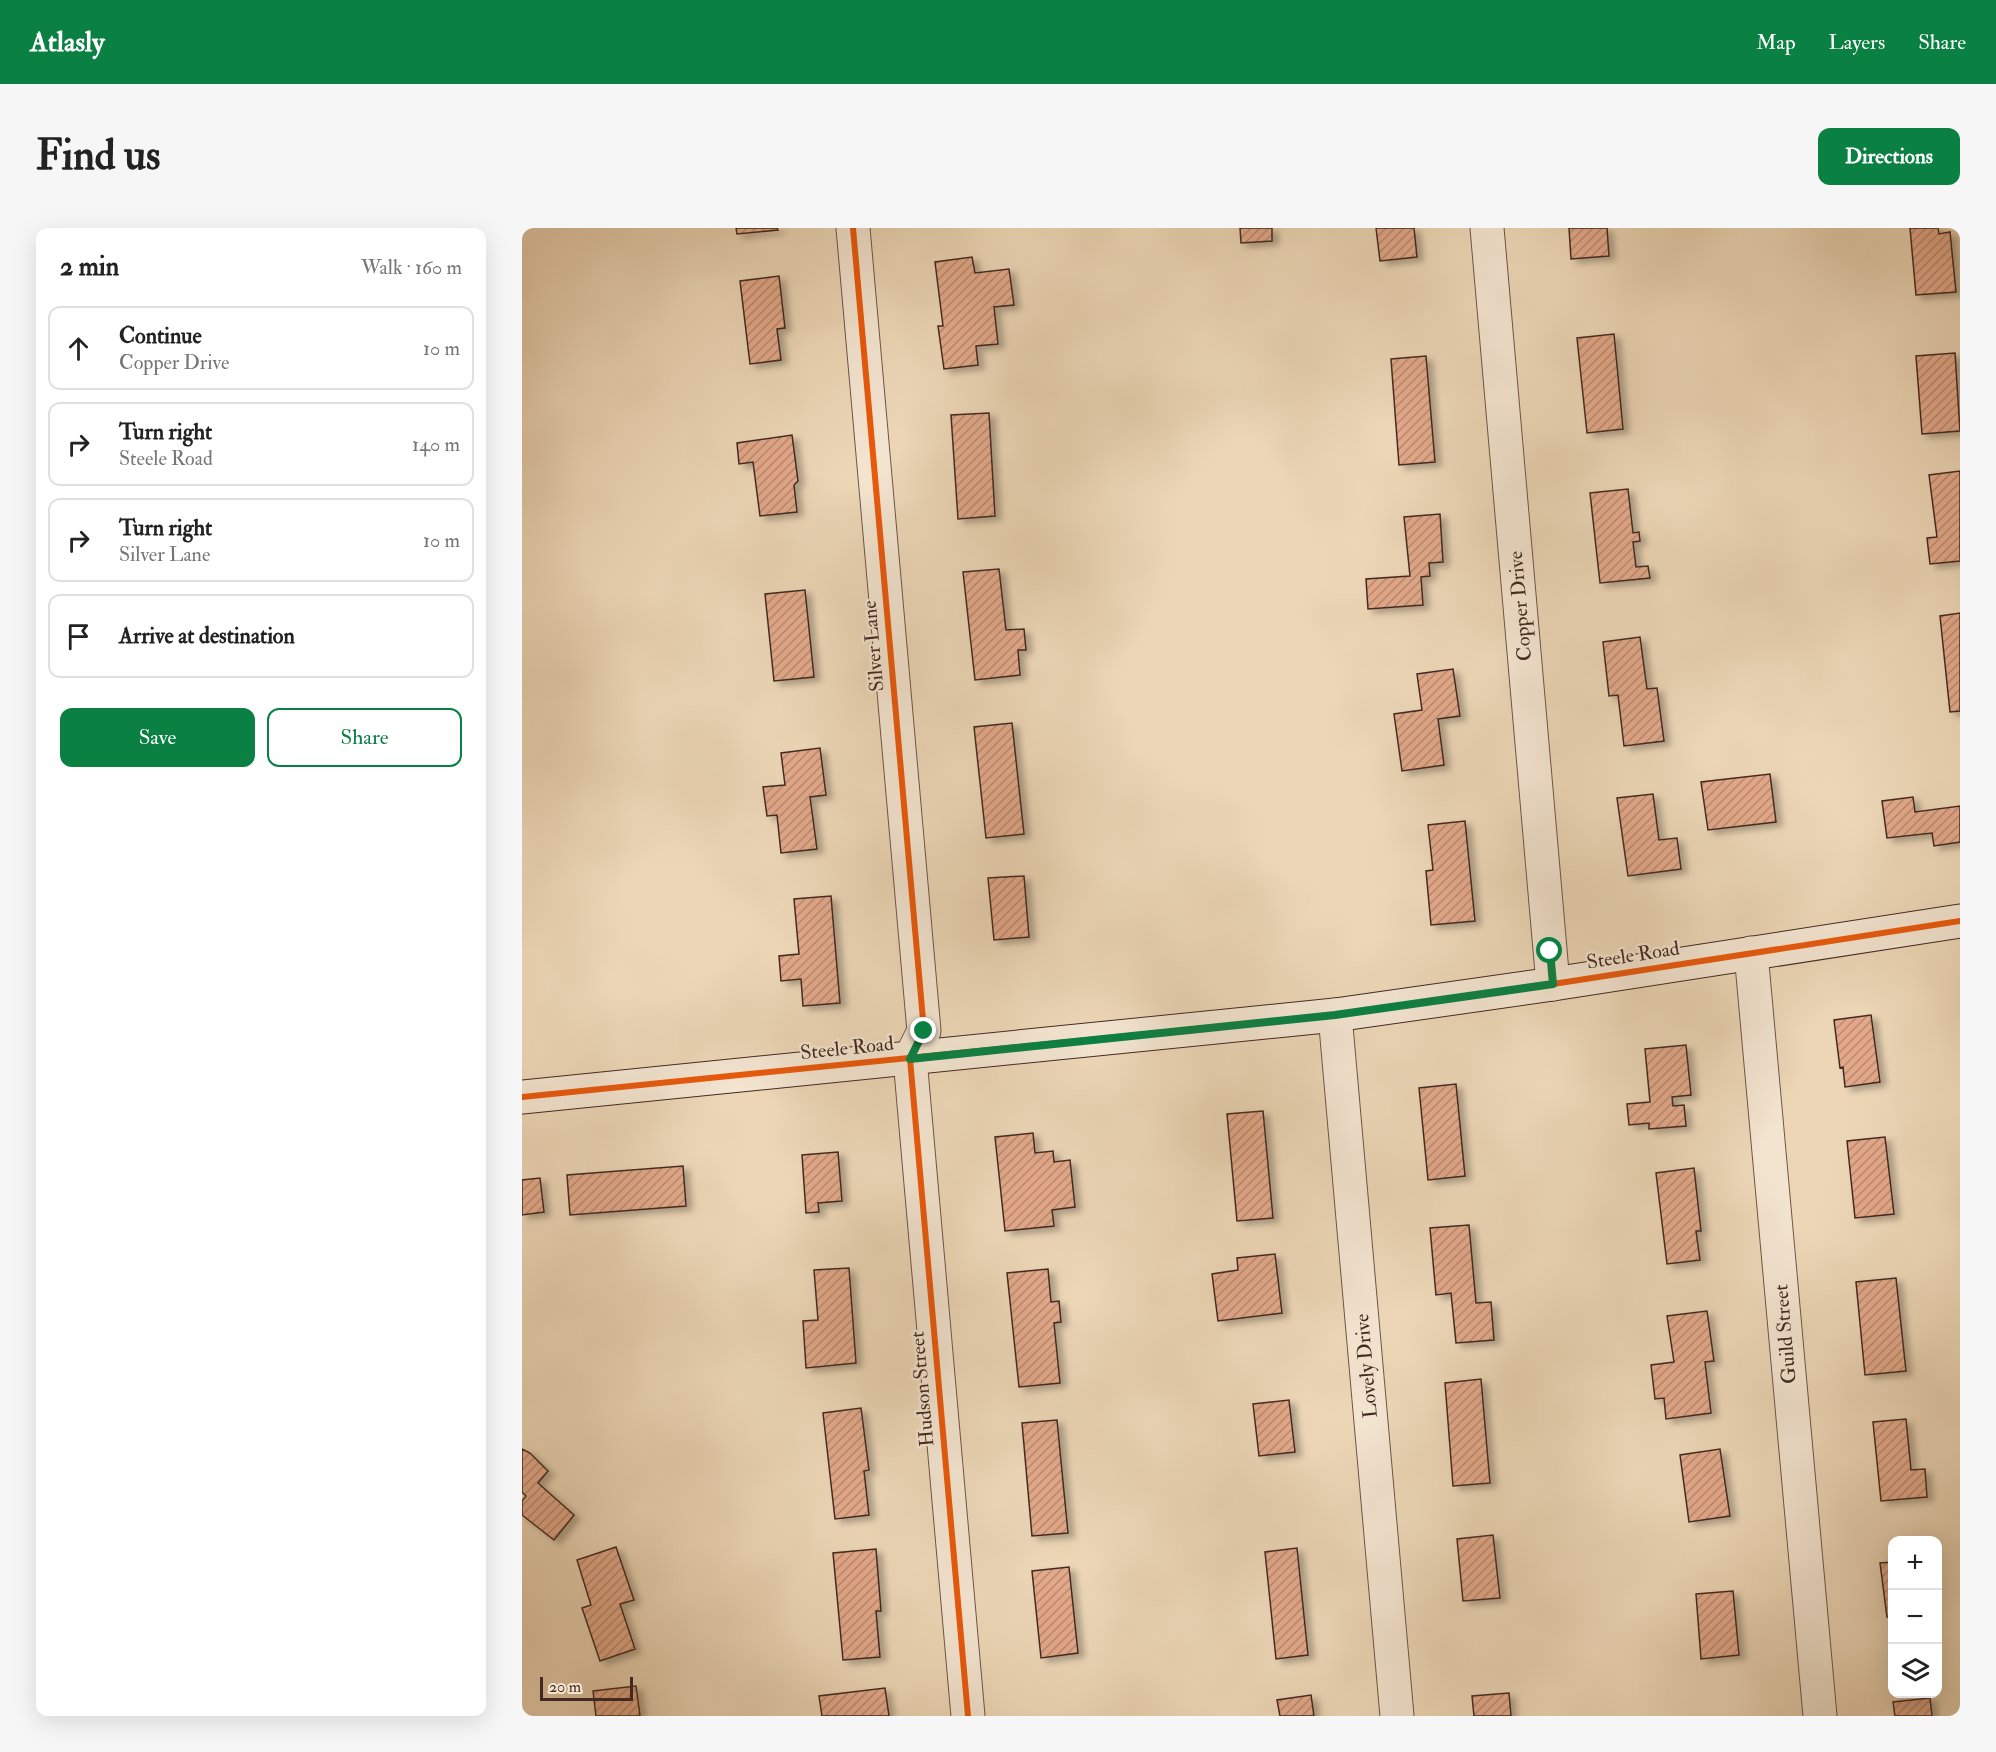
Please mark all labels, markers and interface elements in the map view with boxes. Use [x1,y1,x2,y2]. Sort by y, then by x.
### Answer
text: Atlasly [30,25,104,60]
text: Map [1756,29,1796,56]
text: Layers [1829,29,1885,56]
text: Share [1918,29,1966,56]
button: Directions [1818,128,1960,185]
text: Find us [36,130,160,182]
text: 2 min [60,251,119,283]
text: Walk · 160 m [361,255,462,280]
text: Continue [119,322,202,350]
icon: ahead [62,332,95,365]
text: 10 m [423,336,460,361]
text: Copper Drive [119,350,229,375]
text: Turn right [119,418,212,446]
icon: right [62,428,95,461]
text: 140 m [412,432,460,457]
text: Steele Road [119,446,213,471]
text: Turn right [119,514,212,542]
icon: right [62,524,95,557]
text: 10 m [423,528,460,553]
text: Silver Lane [119,542,210,567]
street label: Copper Drive [1503,550,1538,662]
street label: Silver Lane [857,599,889,693]
icon: arrive [62,620,95,653]
text: Arrive at destination [119,622,295,650]
button: Save [60,708,255,767]
button: Share [267,708,462,767]
street label: Steele Road [1585,935,1681,975]
route start [1536,937,1562,963]
route end [910,1017,936,1043]
street label: Steele Road [799,1031,895,1065]
street label: Guild Street [1768,1283,1802,1385]
street label: Lovely Drive [1349,1313,1383,1419]
street label: Hudson Street [904,1330,939,1448]
map controls [1888,1536,1942,1698]
button: + [1888,1536,1942,1590]
button: − [1888,1590,1942,1644]
button: layers [1888,1644,1942,1698]
scale bar [540,1674,633,1702]
text: 20 m [549,1677,581,1697]

